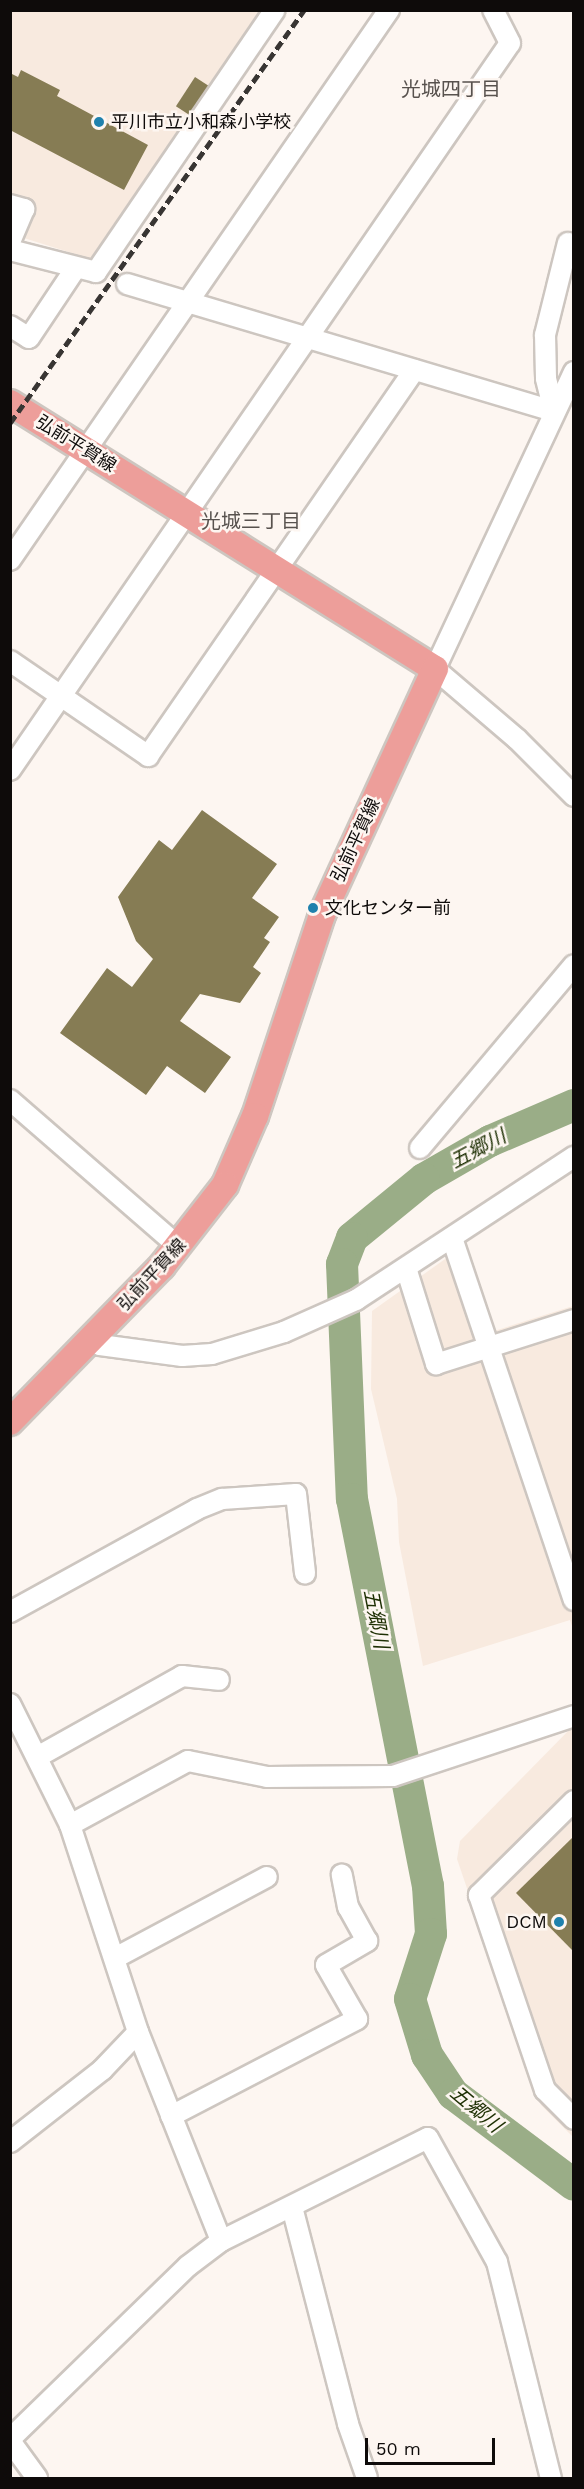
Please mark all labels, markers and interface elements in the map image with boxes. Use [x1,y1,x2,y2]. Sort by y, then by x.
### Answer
district label: 光城四丁目 [401,77,501,101]
place label: 平川市立小和森小学校 [111,111,291,133]
marker: 平川市立小和森小学校 [92,115,106,129]
street label: 弘前平賀線 [32,411,120,477]
district label: 光城三丁目 [201,509,301,533]
street label: 弘前平賀線 [327,795,385,885]
place label: 文化センター前 [325,897,451,919]
marker: 文化センター前 [306,901,320,915]
water label: 五郷川 [446,1124,510,1174]
street label: 弘前平賀線 [113,1235,191,1315]
water label: 五郷川 [358,1587,394,1651]
place label: DCM [506,1911,547,1933]
marker: DCM [552,1915,566,1929]
water label: 五郷川 [445,2081,507,2137]
scale bar [368,2426,498,2464]
text: 50 m [376,2438,421,2459]

